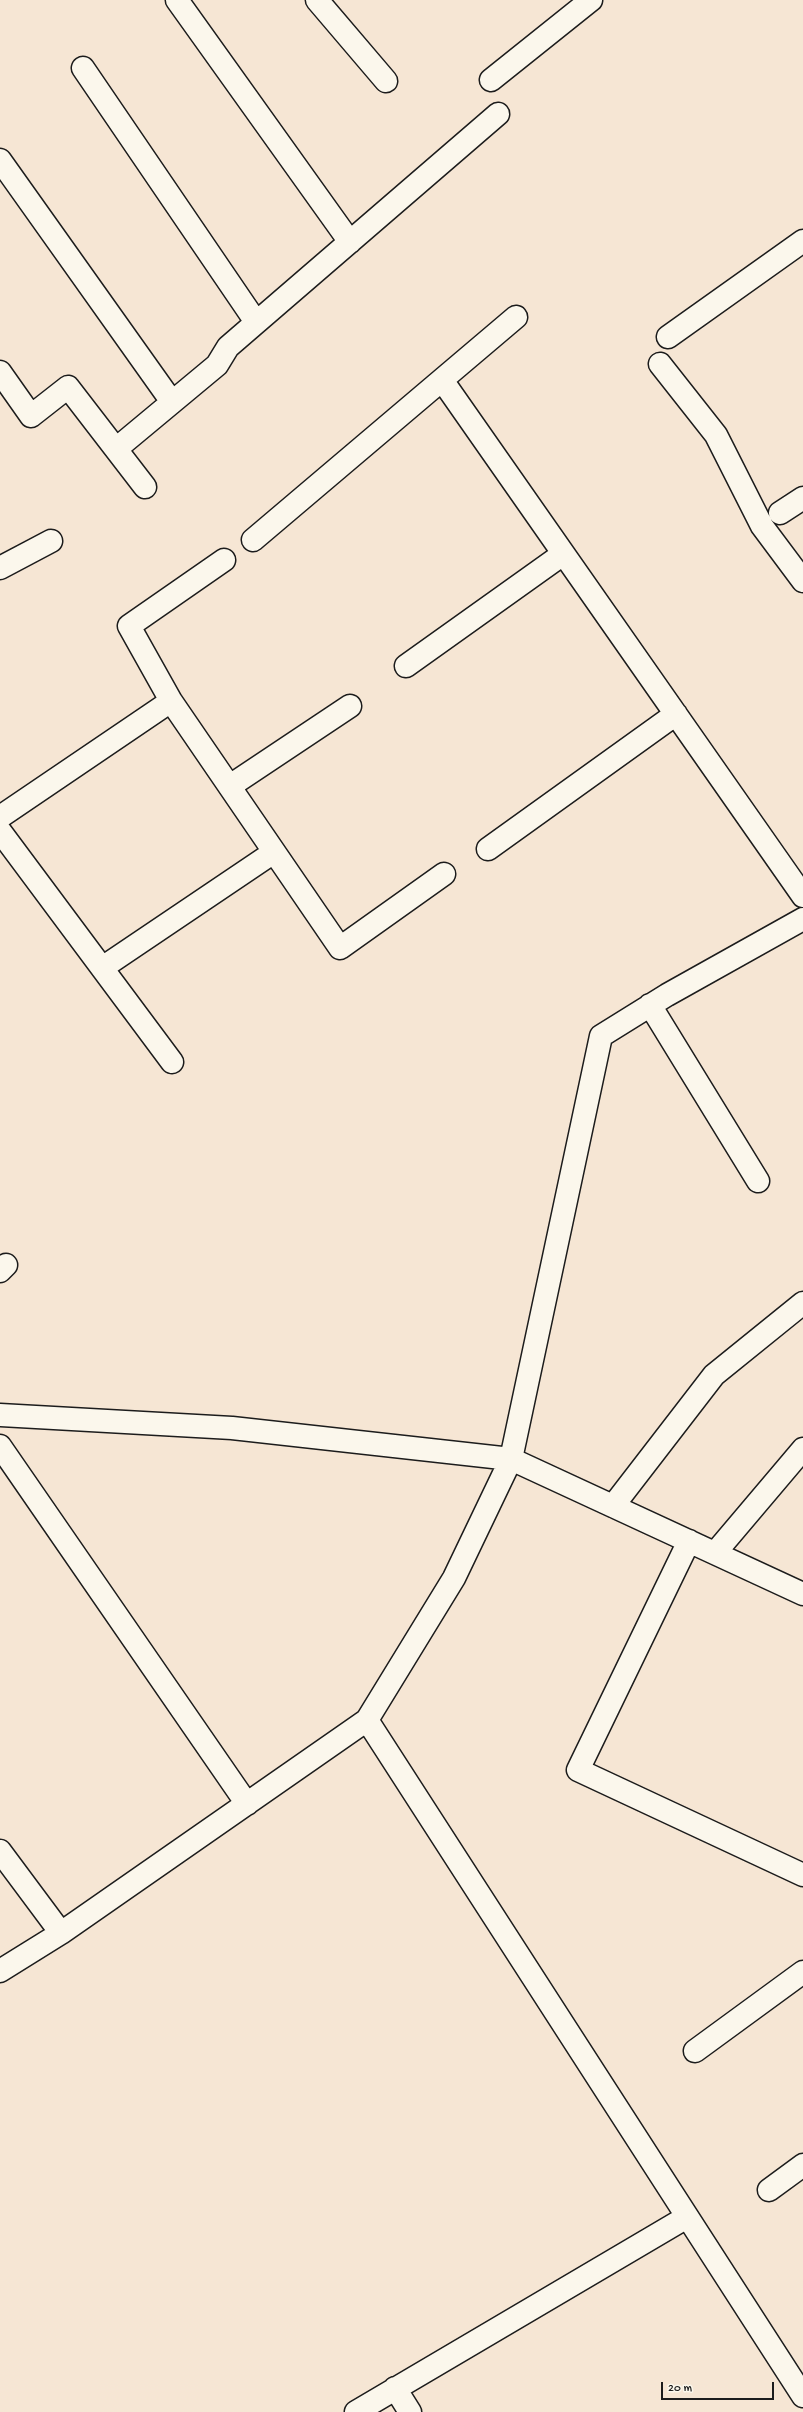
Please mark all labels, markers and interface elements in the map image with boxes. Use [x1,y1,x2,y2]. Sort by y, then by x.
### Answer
scale bar [663,2374,776,2400]
text: 20 m [668,2382,692,2396]

